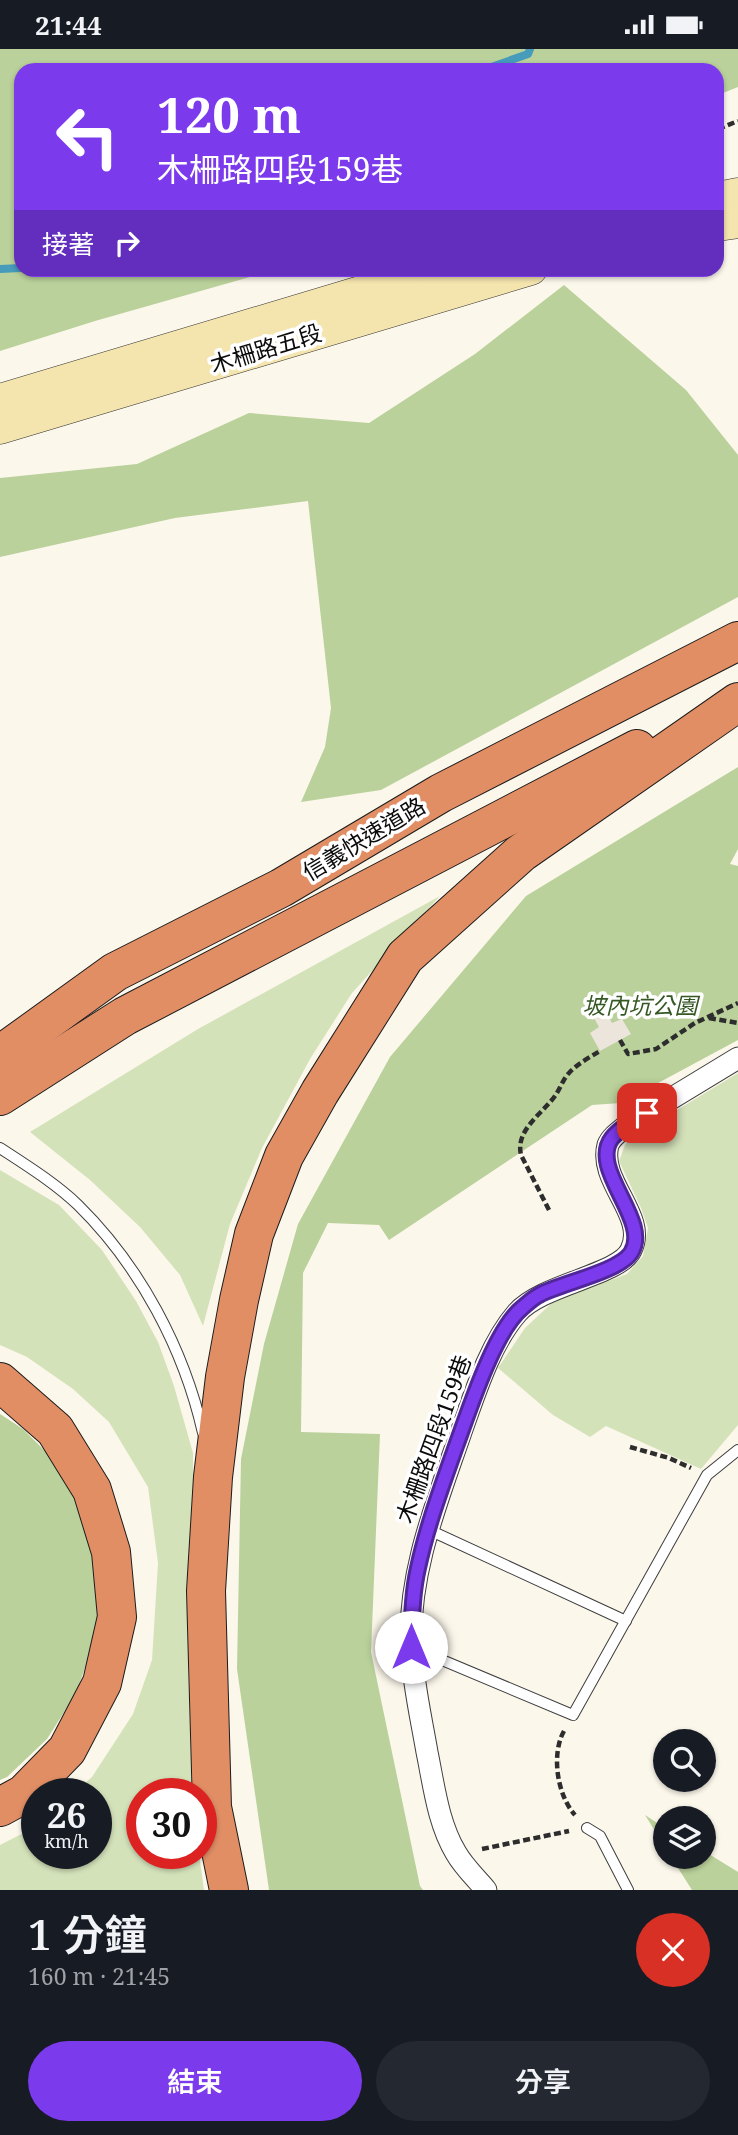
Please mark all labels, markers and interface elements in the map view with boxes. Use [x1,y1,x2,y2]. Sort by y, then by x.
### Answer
text: 21:44 [35,7,102,43]
text: 120 m [157,81,301,147]
icon: left [42,91,133,182]
text: 木柵路四段159巷 [157,147,403,190]
icon: right [108,224,146,262]
text: 接著 [42,226,94,262]
street label: 木柵路五段 [206,316,325,380]
street label: 信義快速道路 [296,789,431,887]
park label: 坡內坑公園 [583,989,701,1021]
pin [617,1083,677,1143]
icon: arrive [628,1094,666,1132]
street label: 木柵路四段159巷 [388,1350,478,1527]
position arrow [374,1610,448,1684]
map controls [653,1729,716,1869]
button: search [653,1729,716,1792]
speed limit sign: 30 [126,1778,217,1869]
text: 26 [47,1791,86,1838]
button: layers [653,1806,716,1869]
text: km/h [44,1829,89,1853]
text: 1 分鐘 [28,1905,147,1962]
button: close [636,1913,710,1987]
text: 160 m · 21:45 [28,1960,170,1992]
button: 結束 [28,2041,362,2121]
button: 分享 [376,2041,710,2121]

